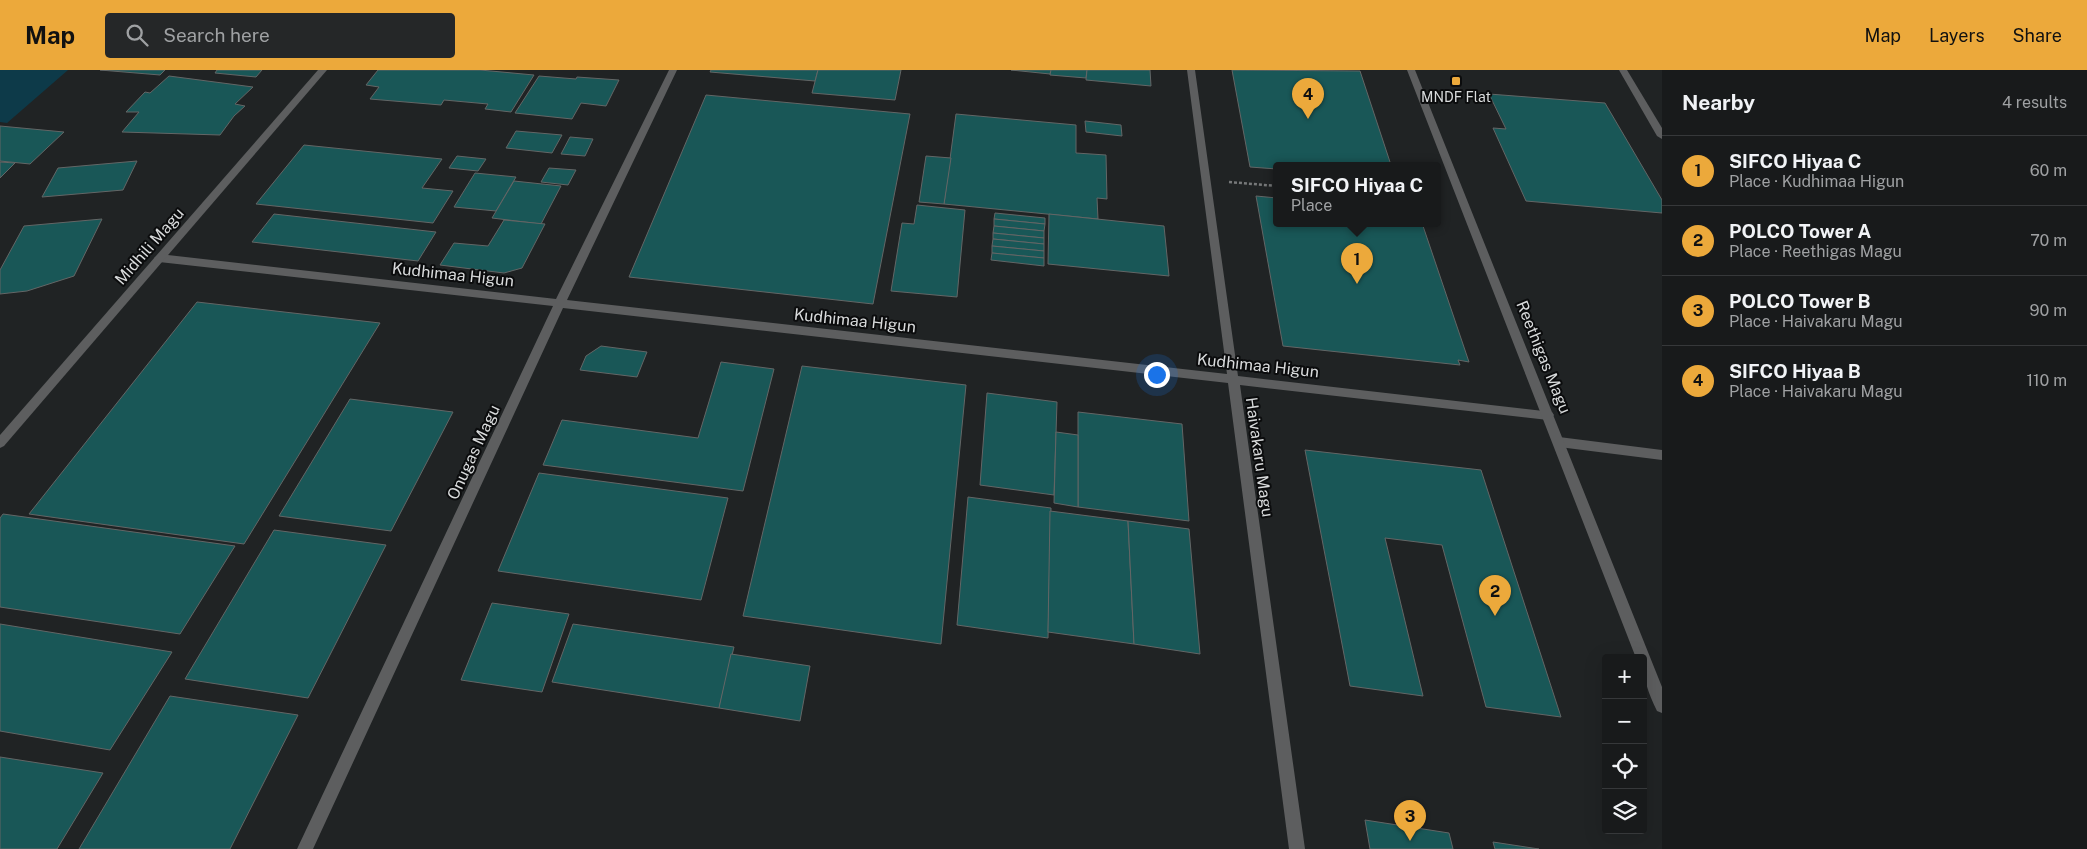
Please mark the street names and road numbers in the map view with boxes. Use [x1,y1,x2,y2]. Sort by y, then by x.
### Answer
street label: Midhili Magu [111,204,188,289]
street label: Kudhimaa Higun [391,259,515,290]
street label: Reethigas Magu [1512,298,1575,416]
street label: Kudhimaa Higun [793,305,917,336]
street label: Kudhimaa Higun [1196,350,1320,381]
street label: Haivakaru Magu [1242,396,1277,518]
street label: Onugas Magu [443,402,504,503]

